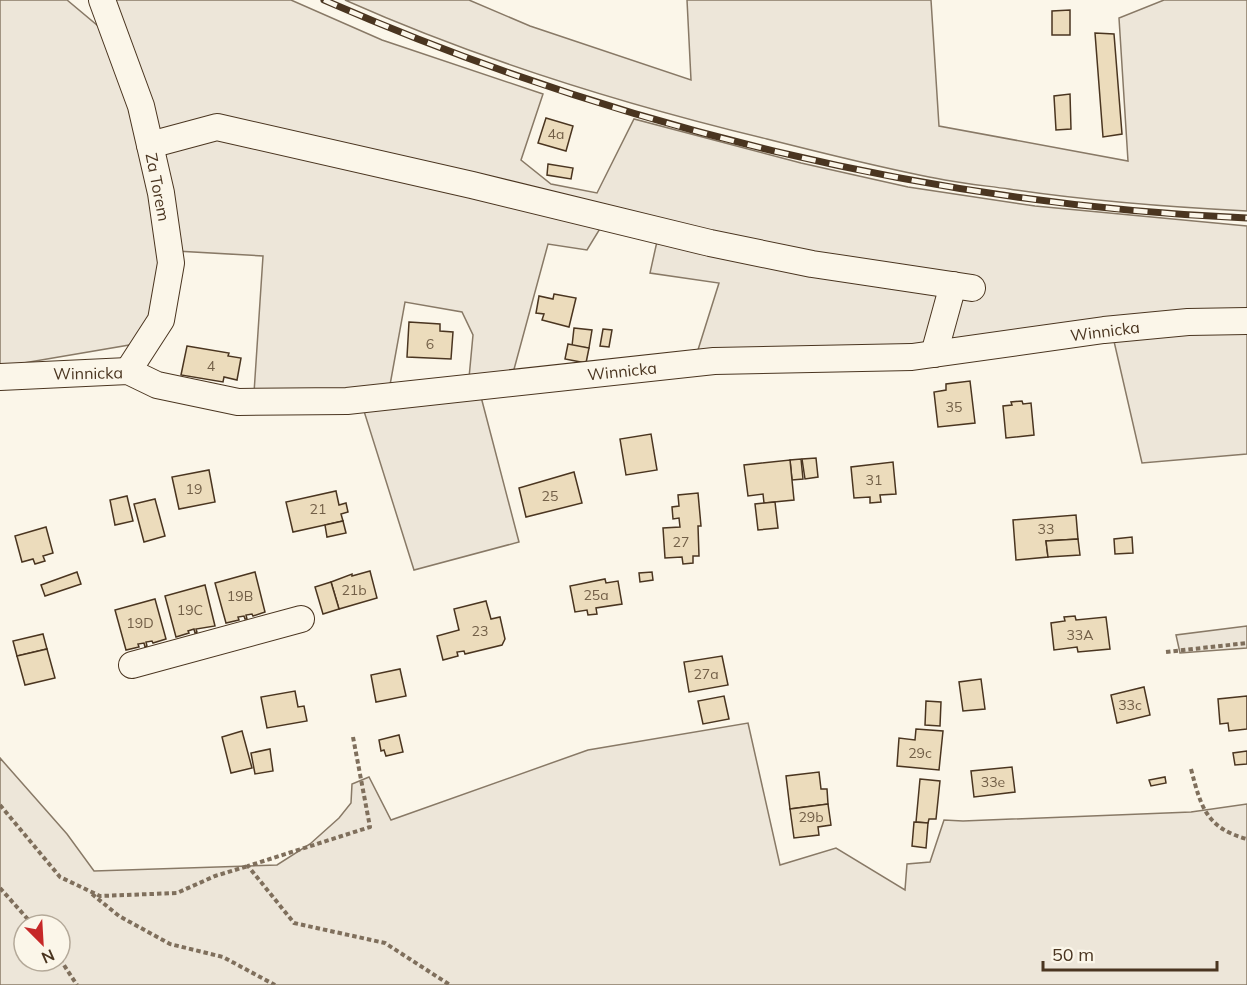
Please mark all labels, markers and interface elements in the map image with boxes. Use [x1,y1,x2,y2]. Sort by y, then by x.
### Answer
house number: 4a [548,125,564,143]
street label: Za Torem [142,151,174,223]
street label: Winnicka [1069,317,1141,345]
house number: 6 [426,335,434,353]
house number: 4 [207,357,216,375]
street label: Winnicka [586,357,658,385]
street label: Winnicka [53,362,123,384]
house number: 35 [946,398,962,416]
house number: 31 [866,471,882,489]
house number: 19 [186,480,202,498]
house number: 25 [542,487,558,505]
house number: 21 [310,500,326,518]
house number: 33 [1038,520,1054,538]
house number: 27 [673,533,689,551]
house number: 21b [341,581,367,599]
house number: 25a [583,586,609,604]
house number: 19B [227,587,253,605]
house number: 19C [177,601,203,619]
house number: 19D [126,614,154,632]
house number: 23 [472,622,488,640]
house number: 33A [1066,626,1094,644]
house number: 27a [693,665,719,683]
house number: 33c [1118,696,1142,714]
house number: 29c [908,744,932,762]
house number: 33e [981,773,1005,791]
house number: 29b [798,808,824,826]
north arrow [12,913,72,973]
scale bar [1043,934,1217,972]
text: 50 m [1052,943,1094,966]
text: N [39,945,58,968]

